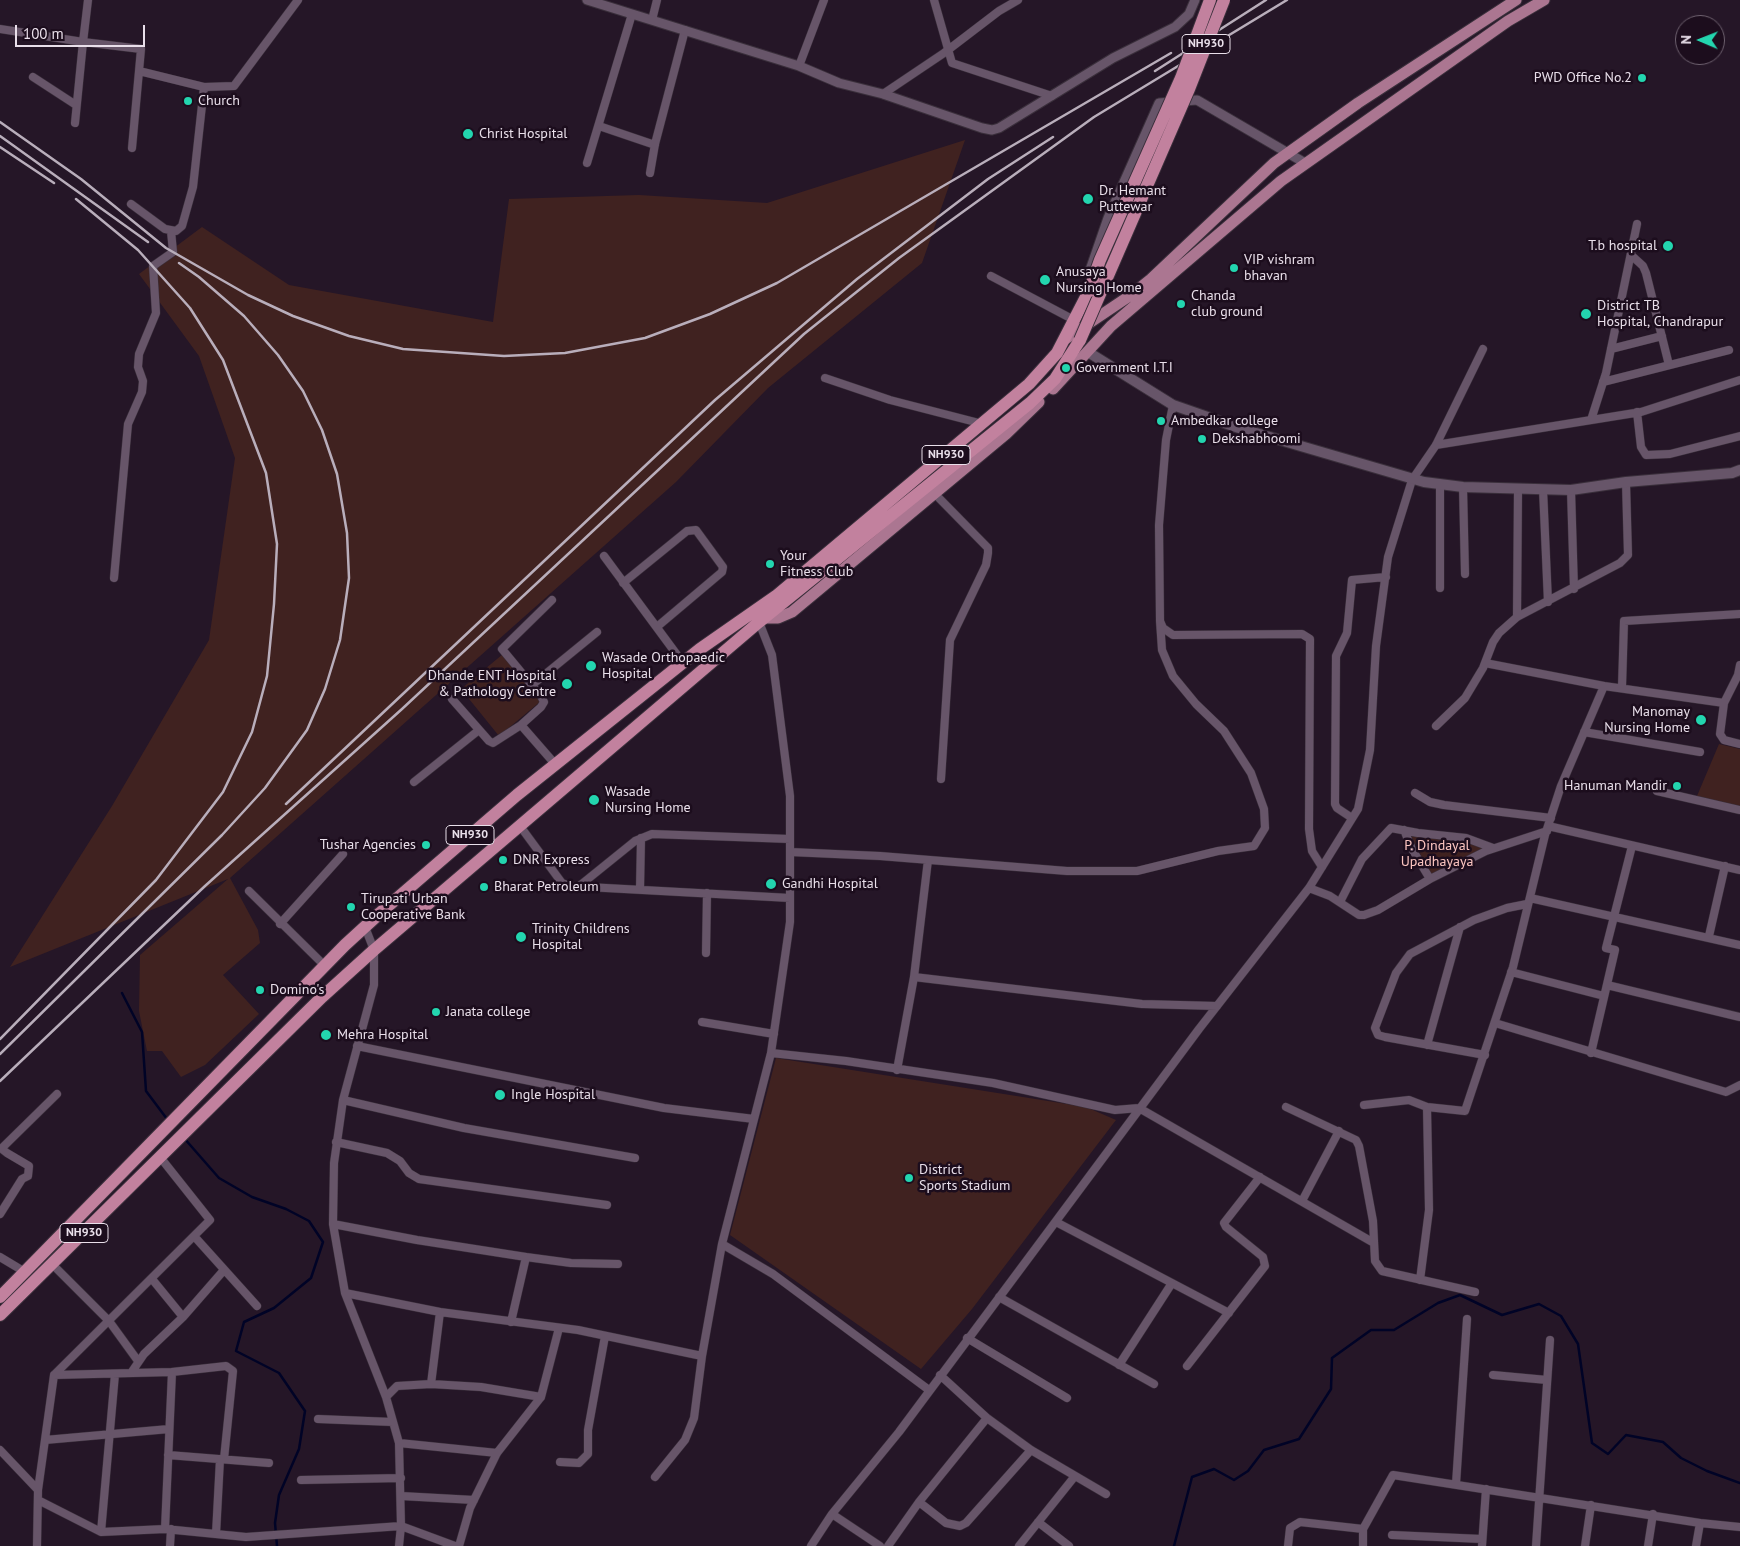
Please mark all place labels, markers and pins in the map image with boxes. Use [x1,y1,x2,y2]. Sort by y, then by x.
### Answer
place label: PWD Office No.2 [1534,70,1632,86]
marker: PWD Office No.2 [1636,72,1648,84]
place label: Church [198,93,240,109]
marker: Church [182,95,194,107]
place label: Christ Hospital [479,126,567,142]
marker: Christ Hospital [461,127,475,141]
place label: Dr. Hemant Puttewar [1099,183,1166,216]
marker: Dr. Hemant Puttewar [1081,192,1095,206]
place label: T.b hospital [1588,238,1657,254]
marker: T.b hospital [1661,239,1675,253]
place label: VIP vishram bhavan [1244,252,1315,284]
marker: VIP vishram bhavan [1228,262,1240,274]
place label: Anusaya Nursing Home [1056,264,1142,296]
marker: Anusaya Nursing Home [1038,273,1052,287]
place label: Chanda club ground [1191,288,1263,321]
marker: Chanda club ground [1175,298,1187,310]
place label: District TB Hospital, Chandrapur [1597,298,1723,331]
marker: District TB Hospital, Chandrapur [1579,307,1593,321]
place label: Government I.T.I [1076,360,1173,376]
marker: Government I.T.I [1060,362,1072,374]
place label: Ambedkar college [1171,413,1278,429]
marker: Ambedkar college [1155,415,1167,427]
place label: Dekshabhoomi [1212,431,1301,447]
marker: Dekshabhoomi [1196,433,1208,445]
place label: Your Fitness Club [780,548,853,580]
marker: Your Fitness Club [764,558,776,570]
place label: Wasade Orthopaedic Hospital [602,650,725,682]
marker: Wasade Orthopaedic Hospital [584,659,598,673]
place label: Dhande ENT Hospital & Pathology Centre [428,668,556,700]
marker: Dhande ENT Hospital & Pathology Centre [560,677,574,691]
place label: Manomay Nursing Home [1604,704,1690,736]
marker: Manomay Nursing Home [1694,713,1708,727]
place label: Hanuman Mandir [1564,778,1667,794]
marker: Hanuman Mandir [1671,780,1683,792]
place label: Wasade Nursing Home [605,784,691,816]
marker: Wasade Nursing Home [587,793,601,807]
place label: Tushar Agencies [320,837,416,853]
marker: Tushar Agencies [420,839,432,851]
place label: DNR Express [513,852,590,868]
marker: DNR Express [497,854,509,866]
place label: Gandhi Hospital [782,876,878,892]
marker: Gandhi Hospital [764,877,778,891]
place label: Bharat Petroleum [494,879,599,895]
marker: Bharat Petroleum [478,881,490,893]
place label: Tirupati Urban Cooperative Bank [361,891,465,924]
marker: Tirupati Urban Cooperative Bank [345,901,357,913]
place label: Trinity Childrens Hospital [532,921,630,954]
marker: Trinity Childrens Hospital [514,930,528,944]
place label: Domino's [270,982,324,998]
marker: Domino's [254,984,266,996]
place label: Janata college [446,1004,530,1020]
marker: Janata college [430,1006,442,1018]
place label: Mehra Hospital [337,1027,428,1043]
marker: Mehra Hospital [319,1028,333,1042]
place label: Ingle Hospital [511,1087,595,1103]
marker: Ingle Hospital [493,1088,507,1102]
place label: District Sports Stadium [919,1162,1010,1194]
marker: District Sports Stadium [903,1172,915,1184]

